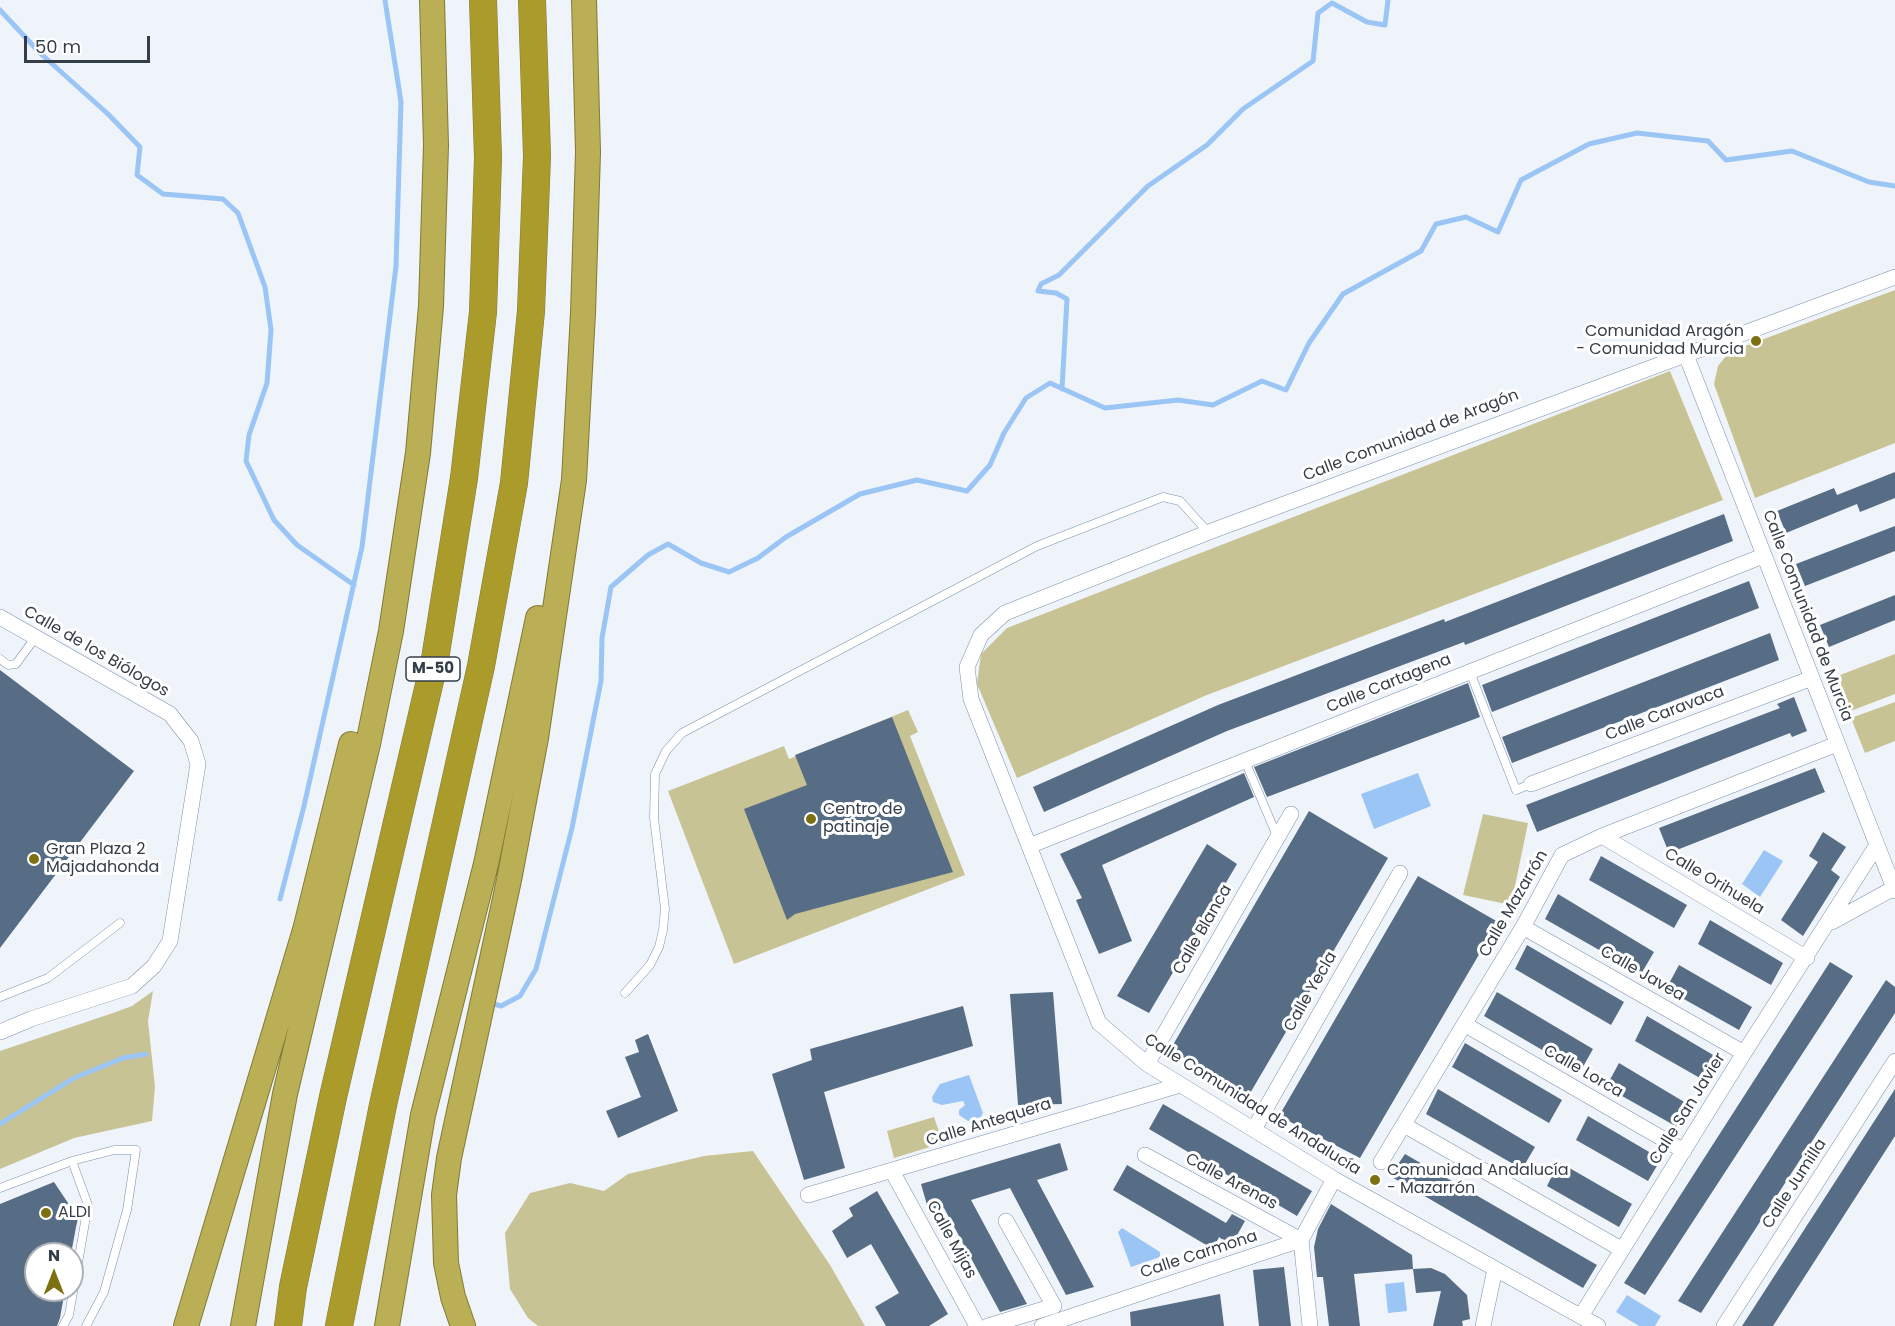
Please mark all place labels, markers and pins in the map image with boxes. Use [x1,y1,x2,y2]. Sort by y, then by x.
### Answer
place label: Comunidad Aragón - Comunidad Murcia [1576,322,1744,360]
marker: Comunidad Aragón - Comunidad Murcia [1749,334,1763,348]
place label: Centro de patinaje [823,800,903,838]
marker: Centro de patinaje [804,812,818,826]
place label: Gran Plaza 2 Majadahonda [46,840,159,878]
marker: Gran Plaza 2 Majadahonda [27,852,41,866]
place label: Comunidad Andalucía - Mazarrón [1387,1161,1569,1199]
marker: Comunidad Andalucía - Mazarrón [1368,1173,1382,1187]
place label: ALDI [58,1203,91,1223]
marker: ALDI [39,1206,53,1220]

